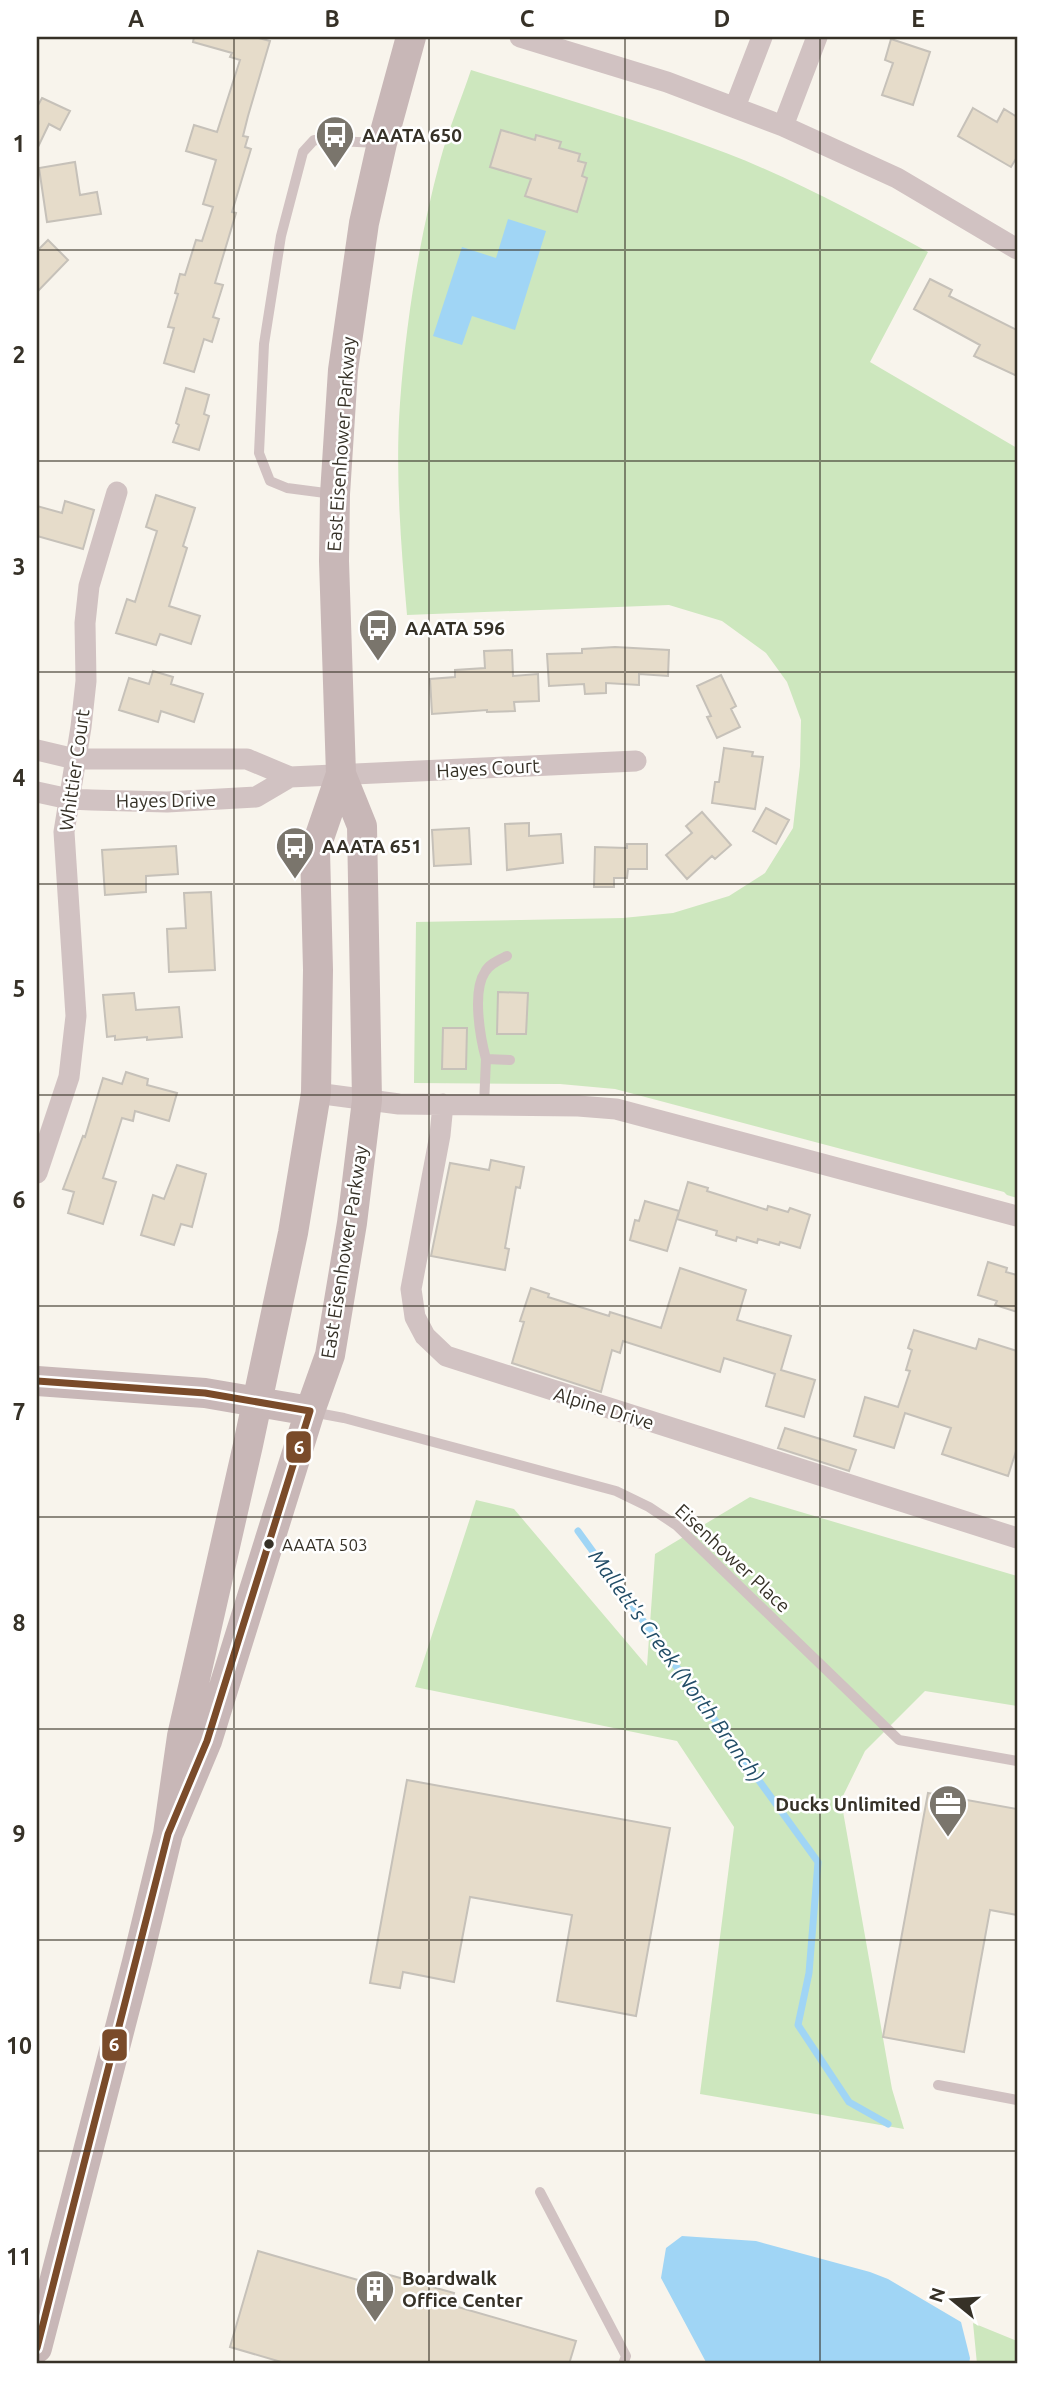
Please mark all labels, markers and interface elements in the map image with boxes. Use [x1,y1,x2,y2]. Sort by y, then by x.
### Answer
text: A [128,6,144,31]
text: B [324,6,340,31]
text: C [520,6,535,31]
text: D [714,6,730,31]
text: E [911,6,925,31]
bus stop icon: AAATA 650 [314,114,356,169]
place label: AAATA 650 [362,124,462,146]
text: 1 [13,131,25,156]
street label: East Eisenhower Parkway [323,336,359,552]
text: 2 [13,342,25,367]
text: 3 [13,554,25,579]
bus stop icon: AAATA 596 [357,607,399,662]
place label: AAATA 596 [405,617,505,639]
street label: Whittier Court [55,707,94,832]
street label: Hayes Court [436,754,541,782]
text: 4 [13,765,26,790]
street label: Hayes Drive [116,788,216,812]
bus stop icon: AAATA 651 [274,825,316,880]
place label: AAATA 651 [322,835,422,857]
text: 5 [13,976,25,1001]
street label: East Eisenhower Parkway [316,1144,372,1360]
text: 6 [13,1187,26,1212]
street label: Alpine Drive [551,1382,657,1434]
text: 7 [13,1399,25,1424]
line badge: 6 [285,1430,312,1464]
text: 6 [294,1436,304,1458]
street label: Eisenhower Place [671,1499,795,1617]
place label: AAATA 503 [282,1535,368,1554]
marker: AAATA 503 [262,1537,276,1551]
water label: Mallett's Creek (North Branch) [584,1545,769,1786]
text: 8 [13,1610,25,1635]
office icon: Ducks Unlimited [927,1783,969,1838]
place label: Ducks Unlimited [775,1793,921,1815]
text: 9 [13,1821,25,1846]
line badge: 6 [101,2028,128,2062]
text: 10 [6,2033,32,2058]
text: 6 [109,2033,119,2055]
text: 11 [6,2244,32,2269]
north arrow [918,2264,988,2334]
place label: Boardwalk Office Center [402,2267,523,2311]
building icon: Boardwalk Office Center [354,2268,396,2323]
text: N [924,2285,949,2305]

